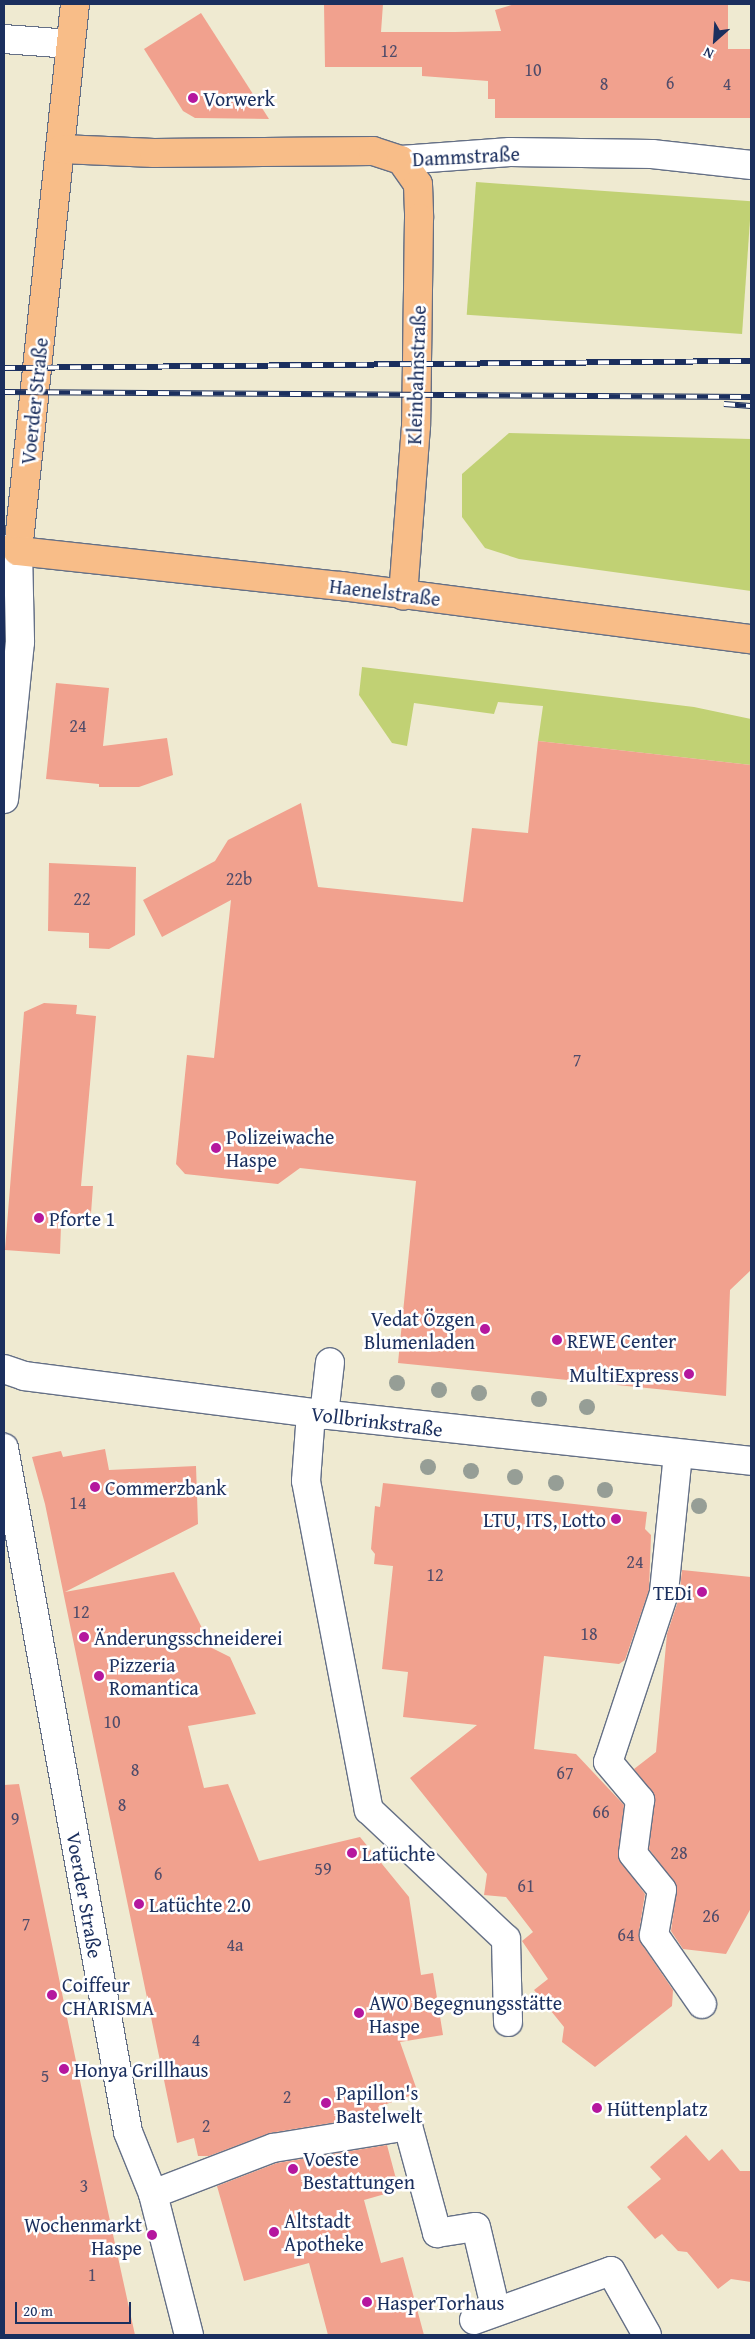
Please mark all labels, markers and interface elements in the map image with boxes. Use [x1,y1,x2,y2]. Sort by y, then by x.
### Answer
north arrow [690,15,740,65]
house number: 12 [380,40,398,62]
text: N [700,42,717,65]
house number: 10 [524,59,542,81]
house number: 6 [666,72,674,94]
house number: 8 [600,73,608,95]
house number: 4 [723,73,731,95]
place label: Vorwerk [203,86,275,110]
marker: Vorwerk [187,92,199,104]
street label: Dammstraße [412,141,520,171]
street label: Kleinbahnstraße [402,305,430,445]
street label: Voerder Straße [15,336,53,466]
street label: Haenelstraße [328,573,442,611]
house number: 24 [69,715,87,737]
house number: 22b [226,868,252,890]
house number: 22 [73,888,91,910]
house number: 7 [573,1049,581,1071]
place label: Polizeiwache Haspe [226,1124,334,1171]
marker: Polizeiwache Haspe [210,1142,222,1154]
place label: Pforte 1 [49,1206,115,1230]
marker: Pforte 1 [33,1212,45,1224]
place label: Vedat Özgen Blumenladen [364,1306,475,1353]
marker: Vedat Özgen Blumenladen [479,1323,491,1335]
place label: REWE Center [567,1328,676,1352]
marker: REWE Center [551,1334,563,1346]
place label: MultiExpress [569,1362,679,1386]
marker: MultiExpress [683,1368,695,1380]
street label: Vollbrinkstraße [310,1401,444,1441]
place label: Commerzbank [105,1475,226,1499]
marker: Commerzbank [89,1481,101,1493]
house number: 14 [69,1492,87,1514]
place label: LTU, ITS, Lotto [483,1507,606,1531]
marker: LTU, ITS, Lotto [610,1513,622,1525]
house number: 24 [626,1551,644,1573]
house number: 12 [426,1564,444,1586]
place label: TEDi [653,1580,692,1604]
marker: TEDi [696,1586,708,1598]
house number: 12 [72,1601,90,1623]
house number: 18 [580,1623,598,1645]
place label: Änderungsschneiderei [94,1625,283,1649]
marker: Änderungsschneiderei [78,1631,90,1643]
place label: Pizzeria Romantica [109,1652,199,1699]
marker: Pizzeria Romantica [93,1670,105,1682]
house number: 10 [103,1711,121,1733]
house number: 8 [131,1759,139,1781]
house number: 67 [556,1762,574,1784]
house number: 8 [118,1794,126,1816]
house number: 66 [592,1801,610,1823]
house number: 9 [11,1808,19,1830]
street label: Voerder Straße [62,1830,108,1960]
place label: Latüchte [362,1841,435,1865]
house number: 28 [670,1842,688,1864]
marker: Latüchte [346,1847,358,1859]
house number: 59 [314,1858,332,1880]
house number: 6 [154,1863,162,1885]
house number: 61 [517,1875,535,1897]
place label: Latüchte 2.0 [149,1892,251,1916]
marker: Latüchte 2.0 [133,1898,145,1910]
house number: 26 [702,1905,720,1927]
house number: 7 [22,1913,30,1935]
house number: 64 [617,1924,635,1946]
house number: 4a [226,1934,244,1956]
place label: Coiffeur CHARISMA [62,1972,154,2019]
marker: Coiffeur CHARISMA [46,1989,58,2001]
place label: AWO Begegnungsstätte Haspe [369,1990,562,2037]
marker: AWO Begegnungsstätte Haspe [353,2007,365,2019]
house number: 4 [192,2029,200,2051]
place label: Honya Grillhaus [74,2057,209,2081]
marker: Honya Grillhaus [58,2063,70,2075]
house number: 5 [41,2065,49,2087]
place label: Papillon's Bastelwelt [336,2080,423,2127]
house number: 2 [283,2086,291,2108]
place label: Hüttenplatz [607,2096,707,2120]
marker: Papillon's Bastelwelt [320,2097,332,2109]
marker: Hüttenplatz [591,2102,603,2114]
house number: 2 [202,2115,210,2137]
place label: Voeste Bestattungen [303,2146,415,2193]
marker: Voeste Bestattungen [287,2163,299,2175]
house number: 3 [80,2175,88,2197]
place label: Altstadt Apotheke [284,2208,364,2255]
place label: Wochenmarkt Haspe [24,2212,142,2259]
marker: Altstadt Apotheke [268,2226,280,2238]
marker: Wochenmarkt Haspe [146,2229,158,2241]
house number: 1 [88,2264,96,2286]
place label: HasperTorhaus [377,2290,504,2314]
scale bar [18,2292,134,2324]
marker: HasperTorhaus [361,2296,373,2308]
text: 20 m [23,2300,53,2321]

